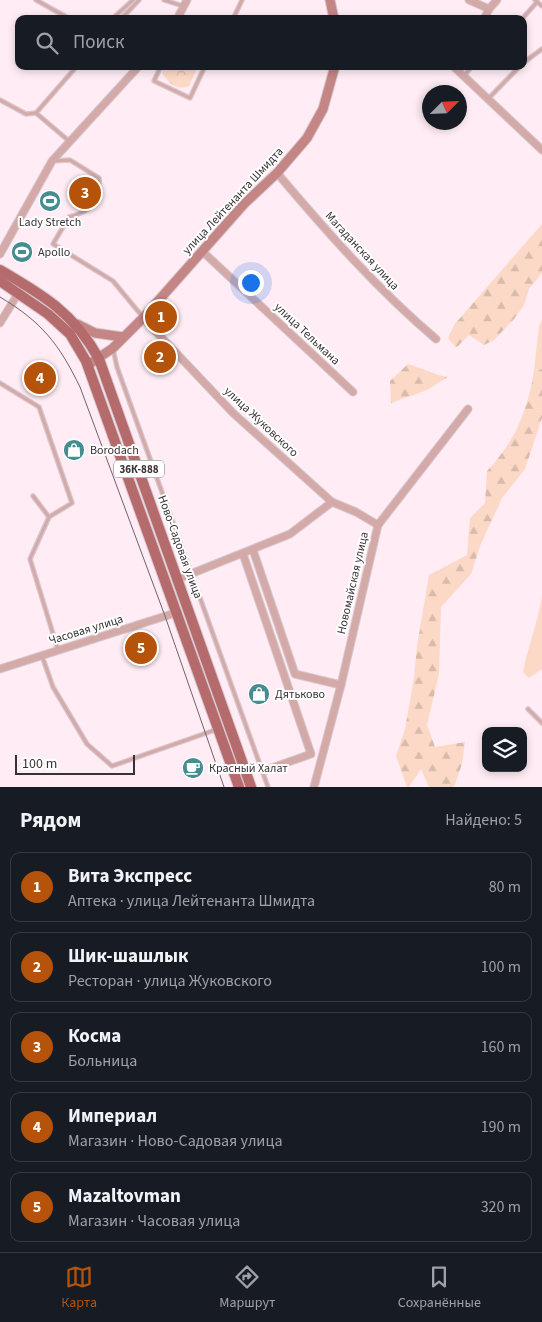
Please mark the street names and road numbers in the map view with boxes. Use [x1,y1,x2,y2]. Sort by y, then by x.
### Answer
street label: улица Лейтенанта Шмидта [179,144,287,258]
street label: Магаданская улица [321,208,403,294]
street label: улица Тельмана [270,299,344,369]
street label: улица Жуковского [220,383,302,461]
road number: 36К-888 [114,460,164,478]
street label: Ново-Садовая улица [153,493,207,601]
street label: Новомайская улица [333,530,373,636]
street label: Часовая улица [47,611,125,649]

